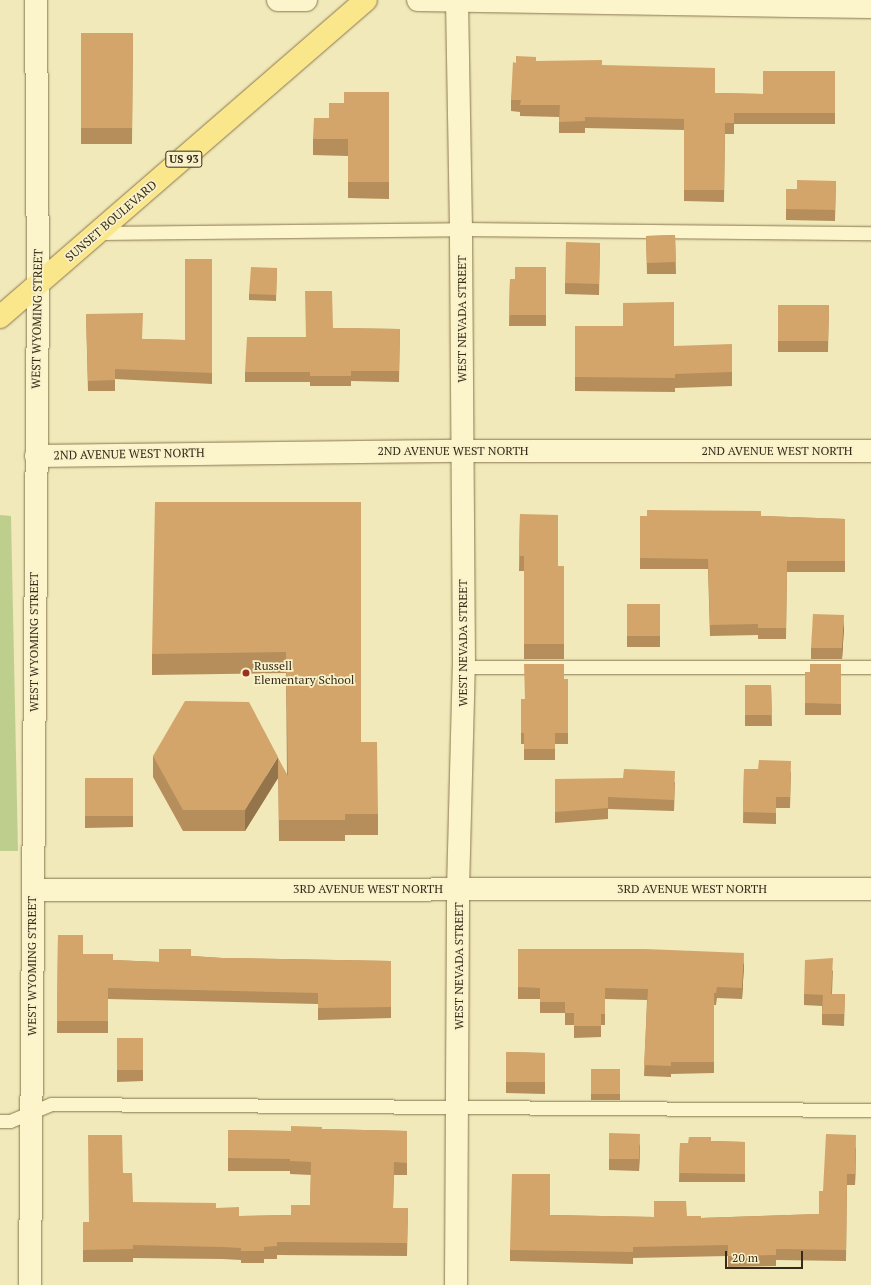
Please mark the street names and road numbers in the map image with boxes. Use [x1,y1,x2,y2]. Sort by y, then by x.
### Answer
road number: US 93 [165,150,203,168]
street label: SUNSET BOULEVARD [62,177,160,265]
street label: WEST WYOMING STREET [29,249,45,389]
street label: WEST NEVADA STREET [455,255,469,383]
street label: 2ND AVENUE WEST NORTH [377,444,529,458]
street label: 2ND AVENUE WEST NORTH [701,444,853,458]
street label: 2ND AVENUE WEST NORTH [53,445,205,463]
street label: WEST WYOMING STREET [27,572,41,712]
street label: WEST NEVADA STREET [456,579,470,707]
street label: 3RD AVENUE WEST NORTH [293,882,443,896]
street label: 3RD AVENUE WEST NORTH [617,882,767,896]
street label: WEST WYOMING STREET [25,896,39,1036]
street label: WEST NEVADA STREET [452,902,466,1030]

